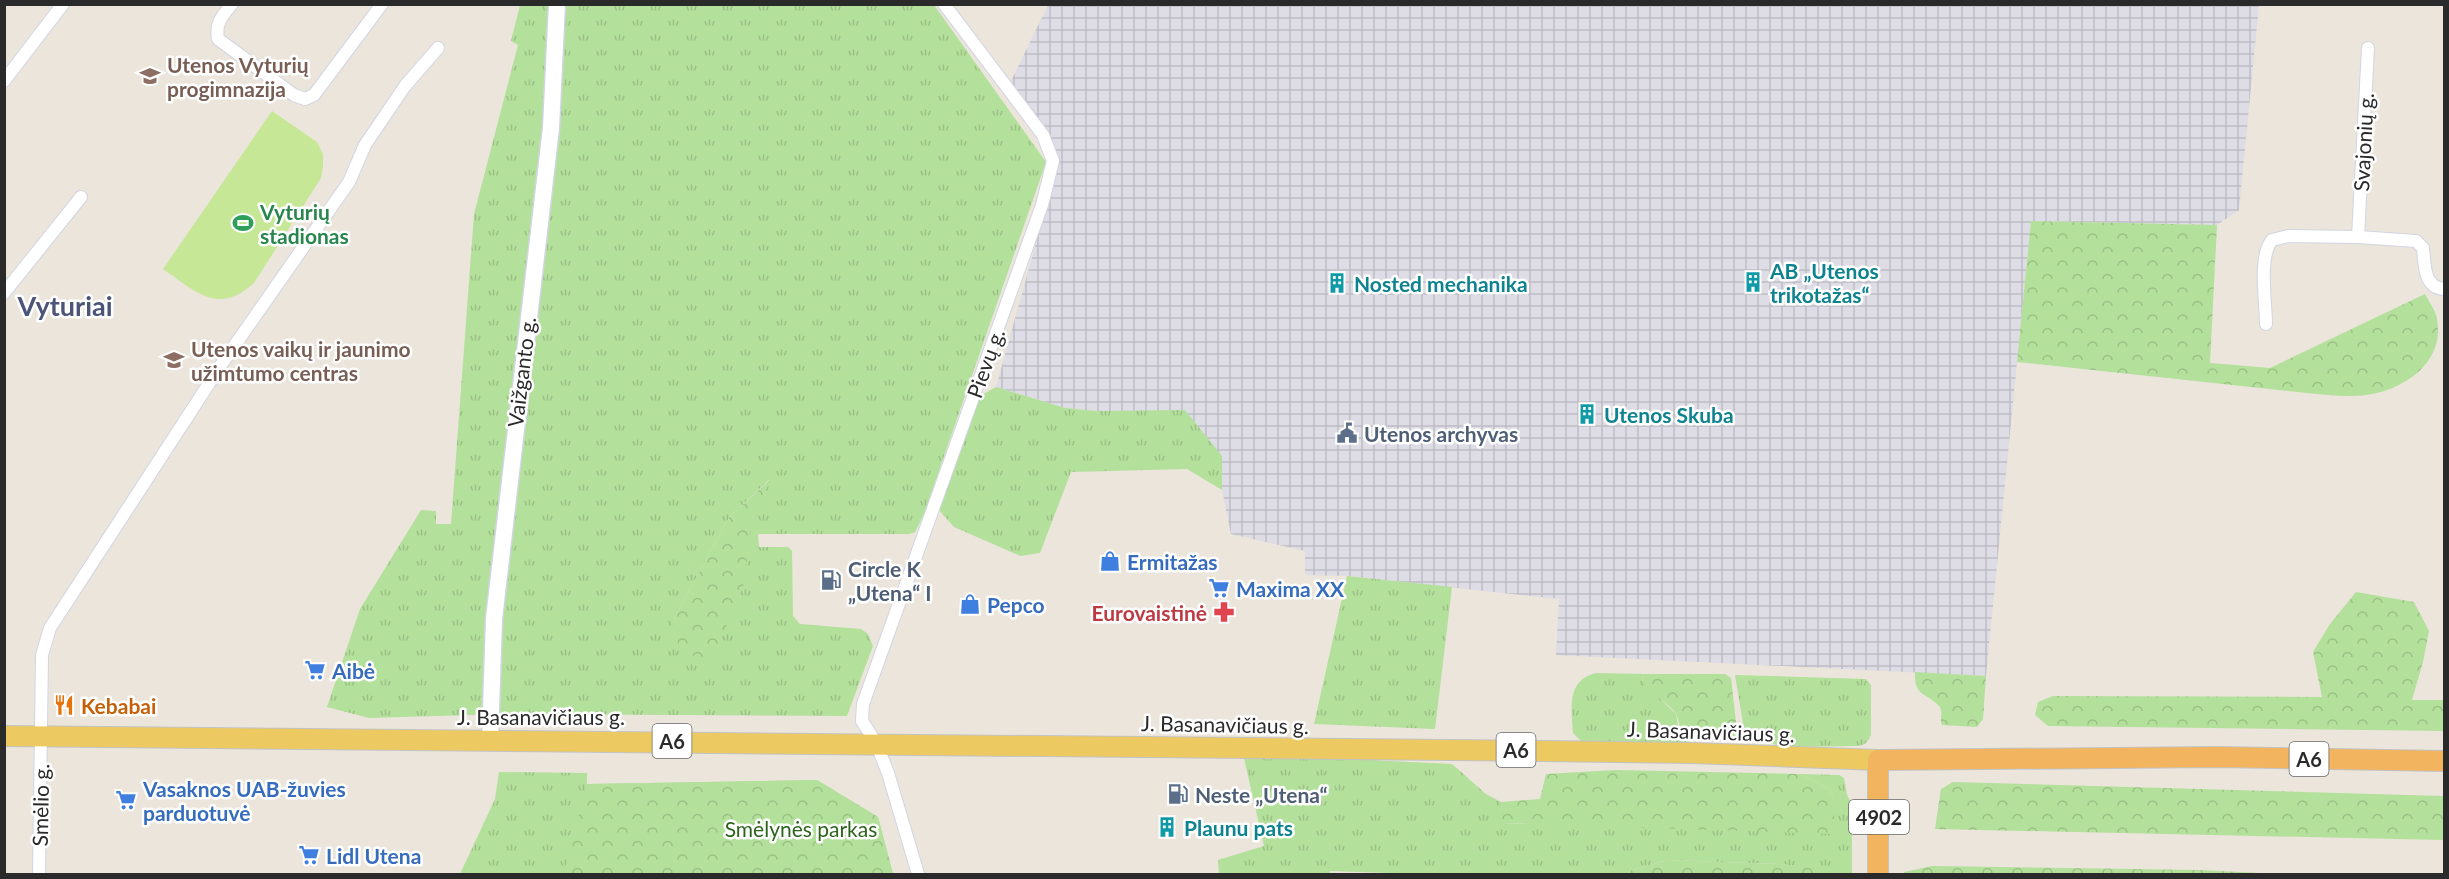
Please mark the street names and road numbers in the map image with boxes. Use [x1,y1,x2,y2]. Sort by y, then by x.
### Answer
street label: Svajonių g. [2348,92,2378,192]
street label: Vaižganto g. [502,315,540,429]
street label: Pievų g. [961,325,1009,401]
street label: J. Basanavičiaus g. [457,704,625,729]
street label: J. Basanavičiaus g. [1141,710,1309,738]
street label: J. Basanavičiaus g. [1627,716,1795,746]
road number: A6 [652,724,692,758]
road number: A6 [1496,733,1536,767]
road number: A6 [2290,742,2328,776]
street label: Smėlio g. [27,763,53,847]
road number: 4902 [1849,800,1909,834]

